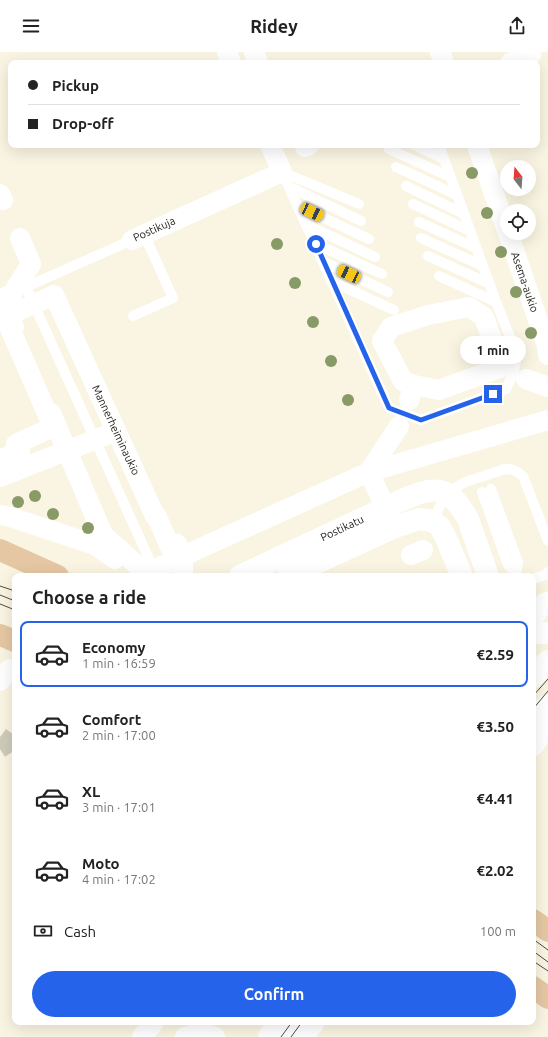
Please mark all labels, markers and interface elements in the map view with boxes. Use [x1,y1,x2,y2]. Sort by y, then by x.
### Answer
icon: menu [20,15,42,37]
icon: share [506,15,528,37]
text: Ridey [250,16,298,36]
text: Pickup [52,77,99,94]
text: Drop-off [52,115,114,132]
north arrow [500,160,536,196]
map controls [500,160,536,240]
car [299,201,325,223]
button: locate [500,204,536,240]
street label: Postikuja [131,214,177,244]
route start [307,235,325,253]
street label: Asema-aukio [509,250,541,314]
car [336,263,362,285]
callout: 1 min [460,336,526,364]
text: 1 min [477,343,509,357]
street label: Mannerheiminaukio [90,383,142,477]
route end [484,385,502,403]
street label: Postikatu [318,513,366,543]
text: Choose a ride [32,587,146,607]
icon: car [34,636,70,672]
text: Economy [82,639,146,656]
text: €2.59 [476,646,514,663]
text: 1 min · 16:59 [82,656,156,670]
icon: car [34,708,70,744]
text: Comfort [82,711,141,728]
text: €3.50 [476,718,514,735]
text: 2 min · 17:00 [82,728,156,742]
icon: car [34,780,70,816]
text: XL [82,783,100,800]
text: €4.41 [476,790,514,807]
text: 3 min · 17:01 [82,800,156,814]
icon: car [34,852,70,888]
text: Moto [82,855,120,872]
text: €2.02 [476,862,514,879]
text: 4 min · 17:02 [82,872,156,886]
icon: cash [32,920,54,942]
text: Cash [64,923,96,940]
text: 100 m [480,924,516,938]
button: Confirm [32,971,516,1017]

